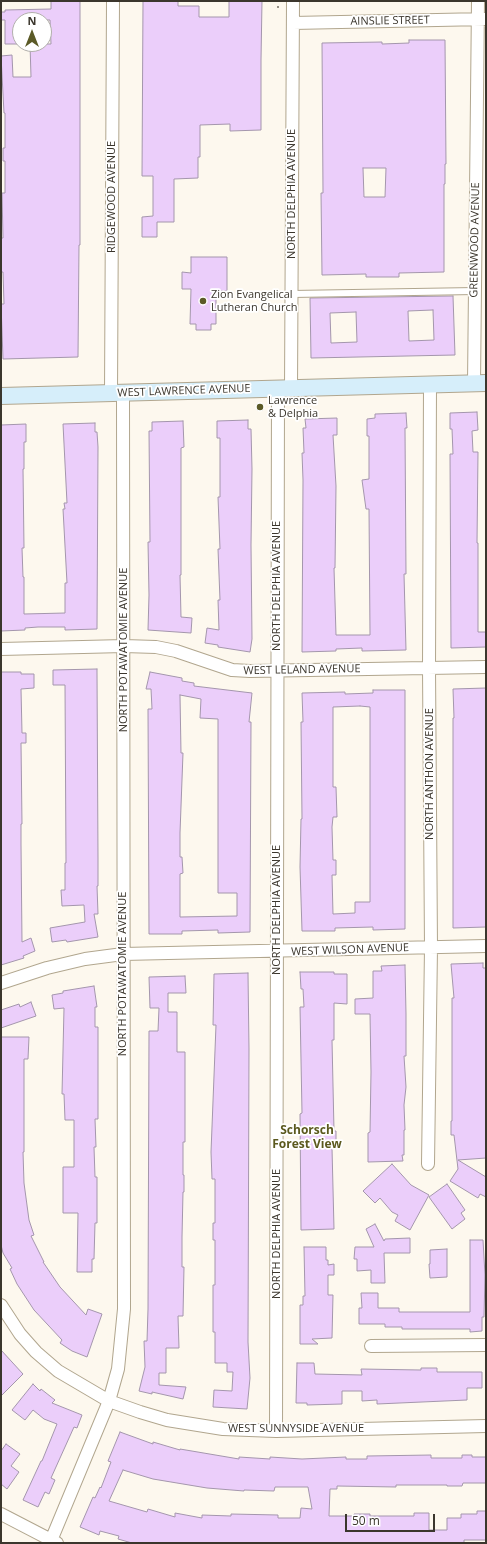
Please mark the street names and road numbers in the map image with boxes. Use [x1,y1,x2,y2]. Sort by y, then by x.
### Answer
street label: AINSLIE STREET [350,14,430,28]
street label: NORTH DELPHIA AVENUE [285,129,299,259]
street label: RIDGEWOOD AVENUE [105,141,119,253]
street label: GREENWOOD AVENUE [467,182,483,298]
street label: WEST LAWRENCE AVENUE [117,382,251,400]
street label: NORTH DELPHIA AVENUE [270,521,284,651]
street label: NORTH POTAWATOMIE AVENUE [117,568,131,732]
street label: WEST LELAND AVENUE [243,662,361,678]
street label: NORTH ANTHON AVENUE [423,708,437,840]
street label: NORTH DELPHIA AVENUE [270,845,284,975]
street label: NORTH POTAWATOMIE AVENUE [116,892,130,1056]
street label: WEST WILSON AVENUE [291,941,409,959]
street label: NORTH DELPHIA AVENUE [270,1169,284,1299]
street label: WEST SUNNYSIDE AVENUE [228,1422,364,1436]

